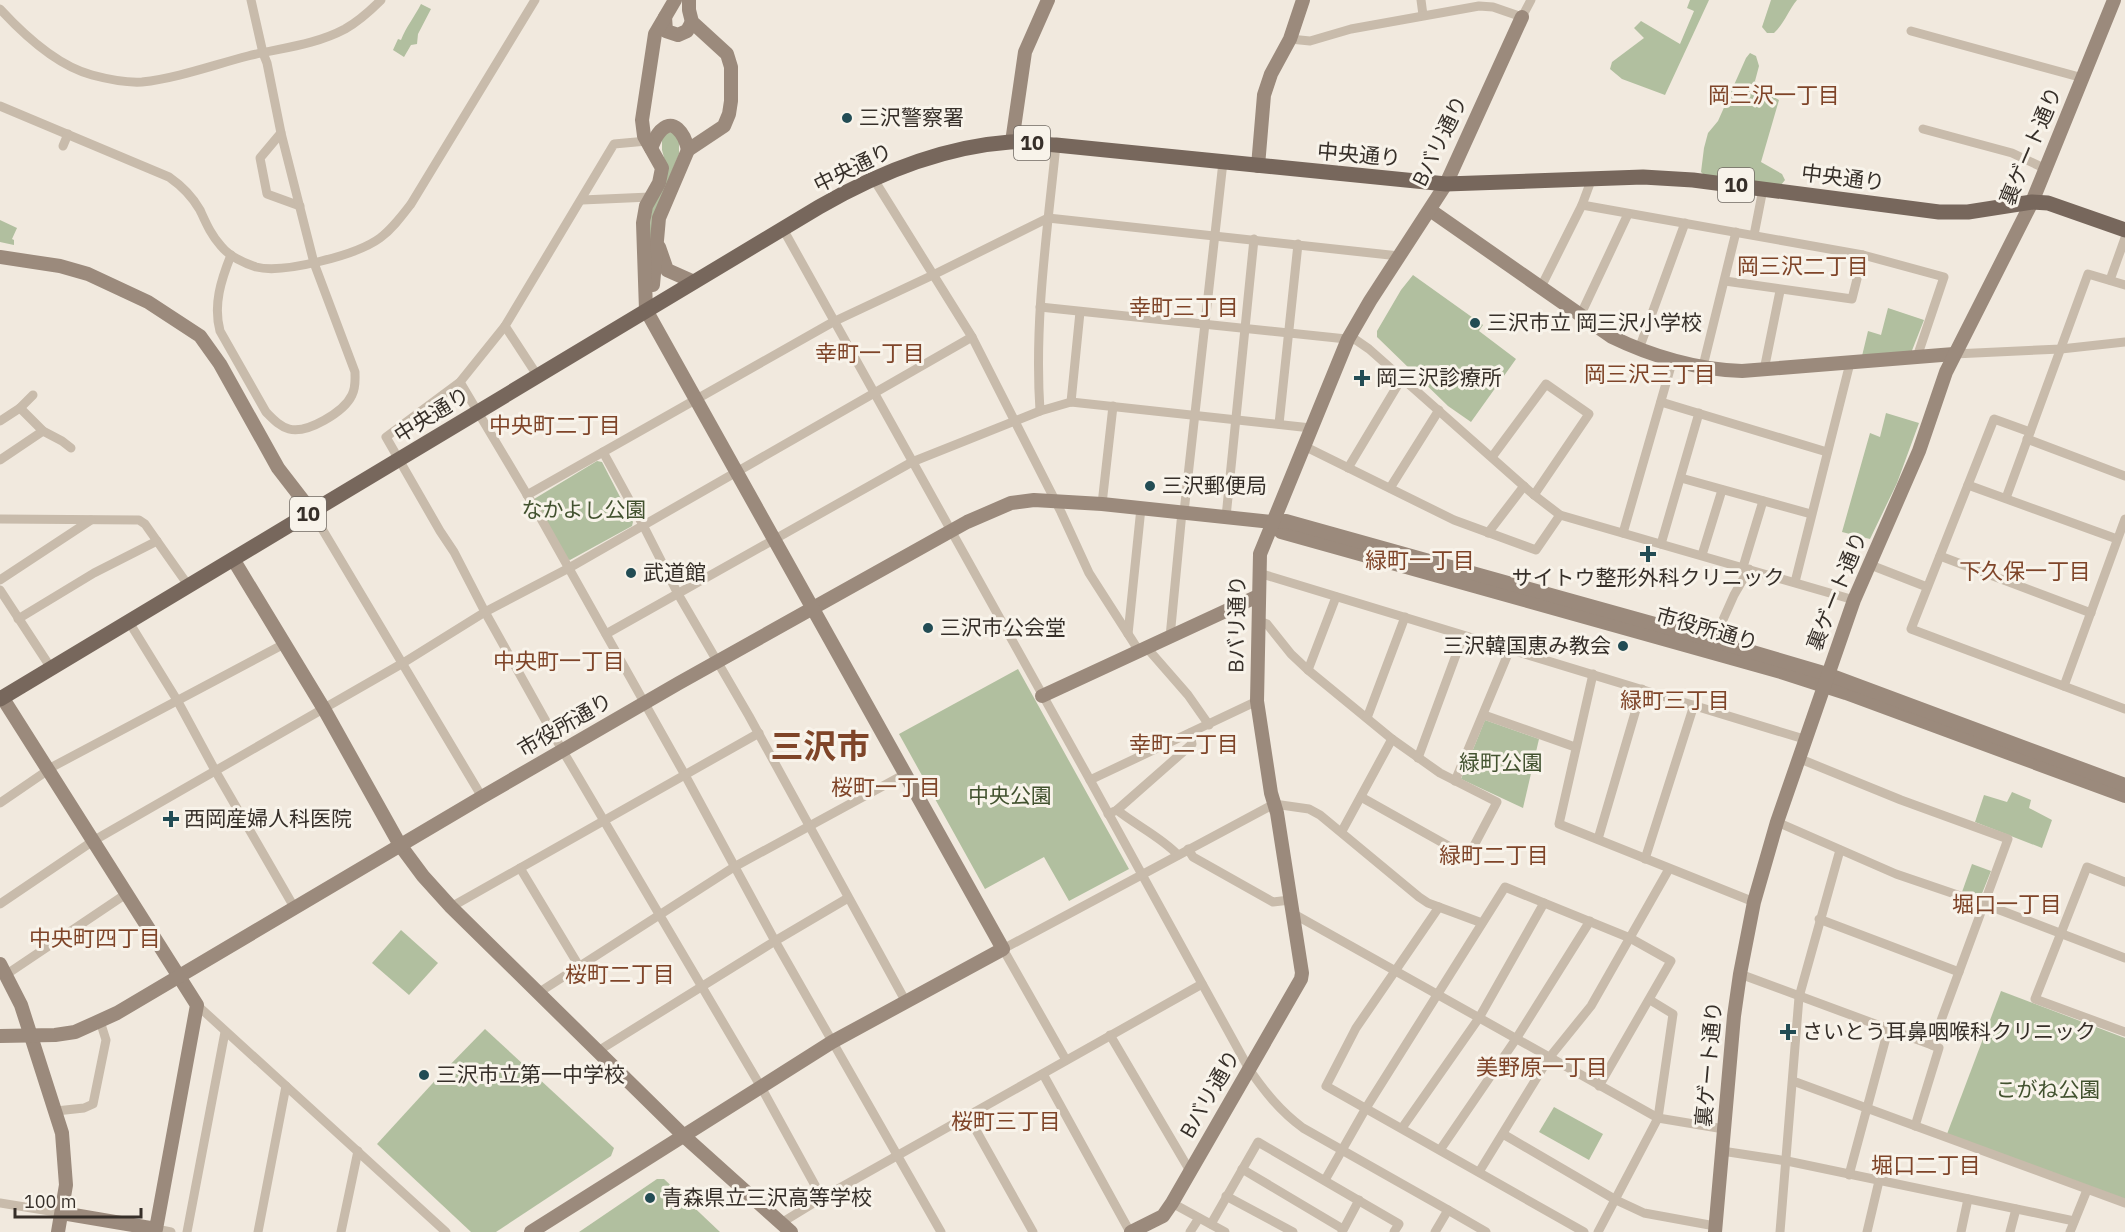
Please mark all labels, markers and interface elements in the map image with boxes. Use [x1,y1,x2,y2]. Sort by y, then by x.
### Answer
district label: 岡三沢一丁目 [1708,80,1840,109]
street label: 裏ゲート通り [1993,82,2068,209]
street label: Bバリ通り [1405,91,1473,191]
place label: 三沢警察署 [859,103,964,131]
marker: 三沢警察署 [840,111,854,125]
road number: 10 [1014,126,1050,160]
street label: 中央通り [809,136,896,198]
street label: 中央通り [1316,136,1402,172]
street label: 中央通り [1800,158,1887,196]
road number: 10 [1718,168,1754,202]
district label: 岡三沢二丁目 [1737,251,1869,280]
district label: 幸町三丁目 [1129,292,1239,321]
place label: 三沢市立 岡三沢小学校 [1487,308,1702,336]
marker: 三沢市立 岡三沢小学校 [1468,316,1482,330]
district label: 幸町一丁目 [815,338,925,367]
district label: 岡三沢三丁目 [1584,359,1716,388]
place label: 岡三沢診療所 [1376,363,1502,391]
marker: 岡三沢診療所 [1353,369,1371,387]
street label: 中央通り [388,380,475,448]
district label: 中央町二丁目 [489,410,621,439]
place label: 三沢郵便局 [1162,471,1267,499]
marker: 三沢郵便局 [1143,479,1157,493]
park label: なかよし公園 [522,495,646,523]
road number: 10 [290,497,326,531]
street label: 裏ゲート通り [1799,527,1873,654]
district label: 緑町一丁目 [1365,545,1475,574]
marker: サイトウ整形外科クリニック [1639,545,1657,563]
district label: 下久保一丁目 [1959,556,2091,585]
place label: 武道館 [643,558,706,586]
place label: サイトウ整形外科クリニック [1512,563,1785,591]
marker: 武道館 [624,566,638,580]
street label: Bバリ通り [1221,575,1251,673]
street label: 市役所通り [1653,600,1762,656]
place label: 三沢市公会堂 [940,613,1066,641]
marker: 三沢市公会堂 [921,621,935,635]
place label: 三沢韓国恵み教会 [1443,631,1611,659]
marker: 三沢韓国恵み教会 [1616,639,1630,653]
district label: 中央町一丁目 [493,646,625,675]
district label: 緑町三丁目 [1620,685,1730,714]
street label: 市役所通り [512,686,617,763]
district label: 三沢市 [771,724,870,767]
district label: 幸町二丁目 [1129,729,1239,758]
park label: 緑町公園 [1459,748,1543,776]
district label: 桜町一丁目 [831,772,941,801]
park label: 中央公園 [968,781,1052,809]
place label: 西岡産婦人科医院 [184,804,352,832]
marker: 西岡産婦人科医院 [162,810,180,828]
district label: 緑町二丁目 [1439,840,1549,869]
district label: 堀口一丁目 [1952,889,2062,918]
district label: 中央町四丁目 [29,923,161,952]
district label: 桜町二丁目 [565,959,675,988]
street label: 裏ゲート通り [1689,1000,1727,1128]
place label: さいとう耳鼻咽喉科クリニック [1802,1017,2096,1045]
marker: さいとう耳鼻咽喉科クリニック [1779,1023,1797,1041]
street label: Bバリ通り [1173,1044,1246,1143]
district label: 美野原一丁目 [1476,1052,1608,1081]
place label: 三沢市立第一中学校 [436,1060,625,1088]
marker: 三沢市立第一中学校 [417,1068,431,1082]
park label: こがね公園 [1996,1075,2101,1103]
district label: 桜町三丁目 [951,1106,1061,1135]
district label: 堀口二丁目 [1871,1150,1981,1179]
scale bar [15,1181,141,1219]
place label: 青森県立三沢高等学校 [662,1183,872,1211]
text: 100 m [24,1190,76,1213]
marker: 青森県立三沢高等学校 [643,1191,657,1205]

